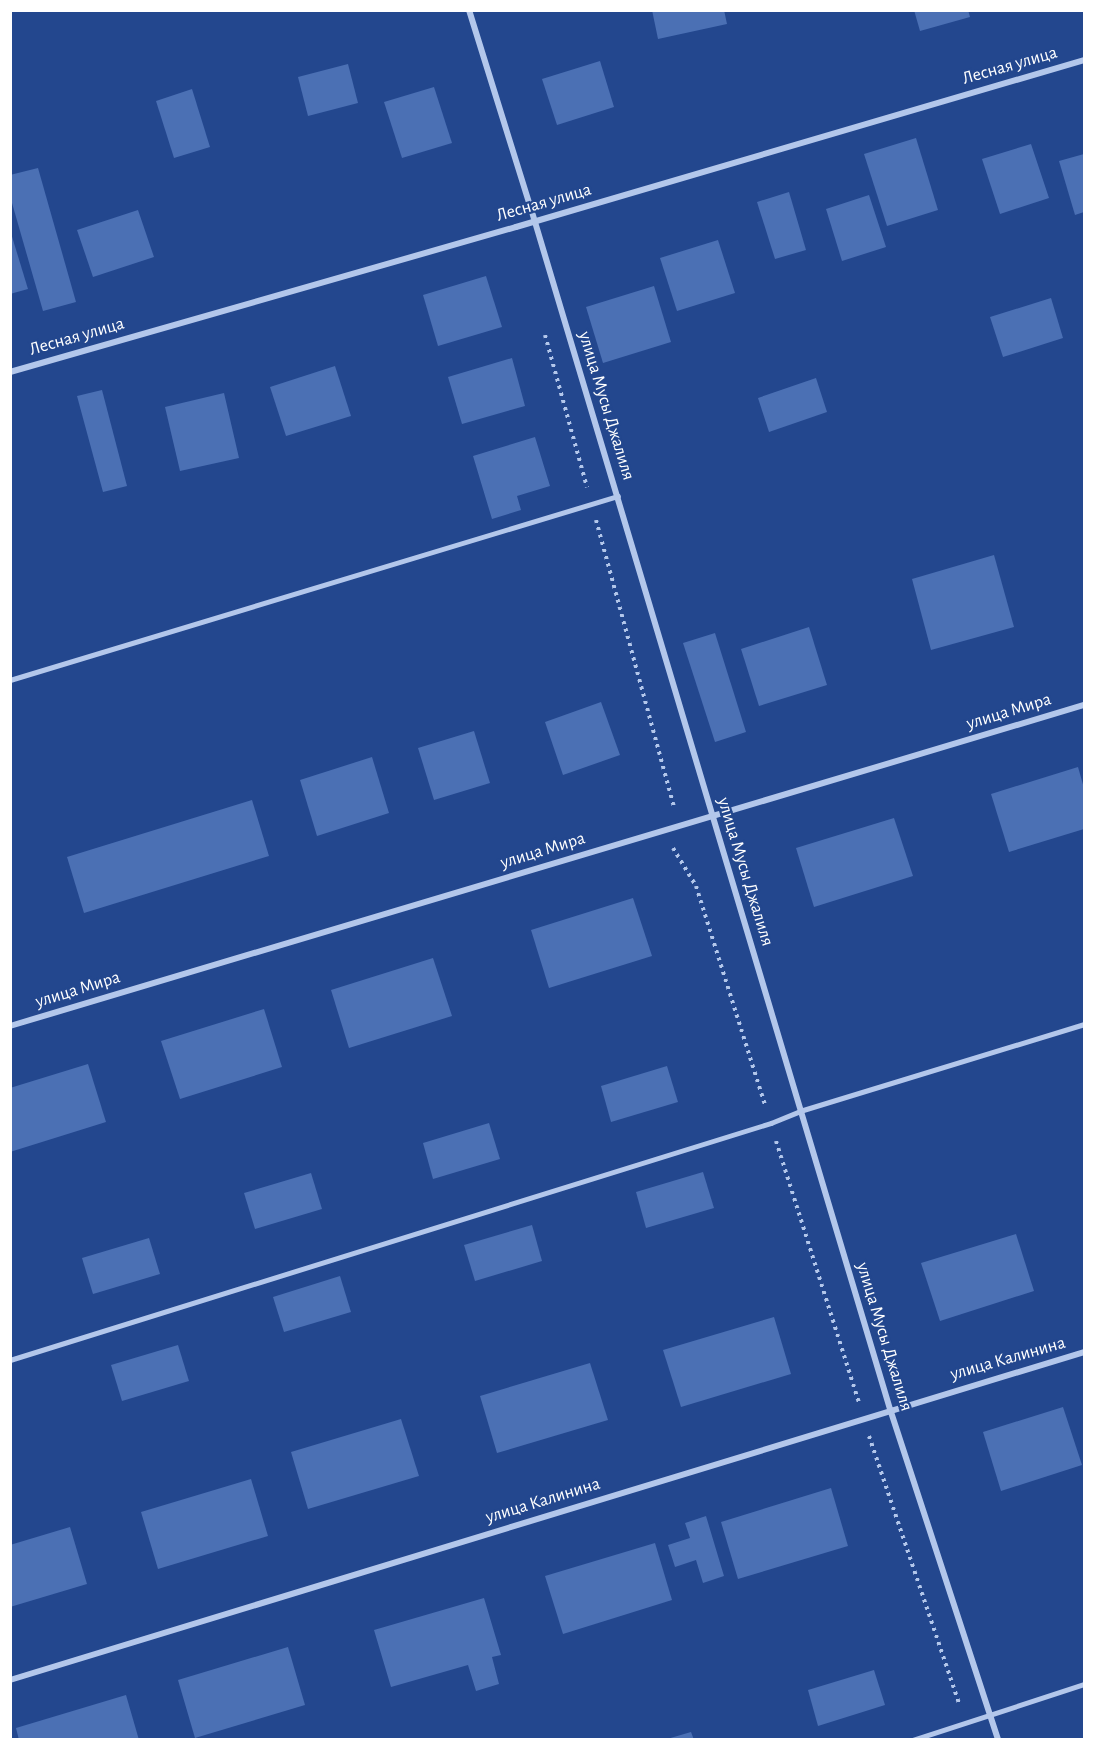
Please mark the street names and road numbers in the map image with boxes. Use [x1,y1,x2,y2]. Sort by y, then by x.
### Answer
street label: Лесная улица [960,42,1060,90]
street label: Лесная улица [494,179,594,227]
street label: Лесная улица [27,313,127,361]
street label: улица Мусы Джалиля [573,329,639,483]
street label: улица Мира [964,689,1054,735]
street label: улица Мусы Джалиля [712,795,778,949]
street label: улица Мира [498,828,588,874]
street label: улица Мира [33,967,123,1013]
street label: улица Мусы Джалиля [851,1260,917,1414]
street label: улица Калинина [948,1332,1068,1386]
street label: улица Калинина [483,1473,603,1529]

